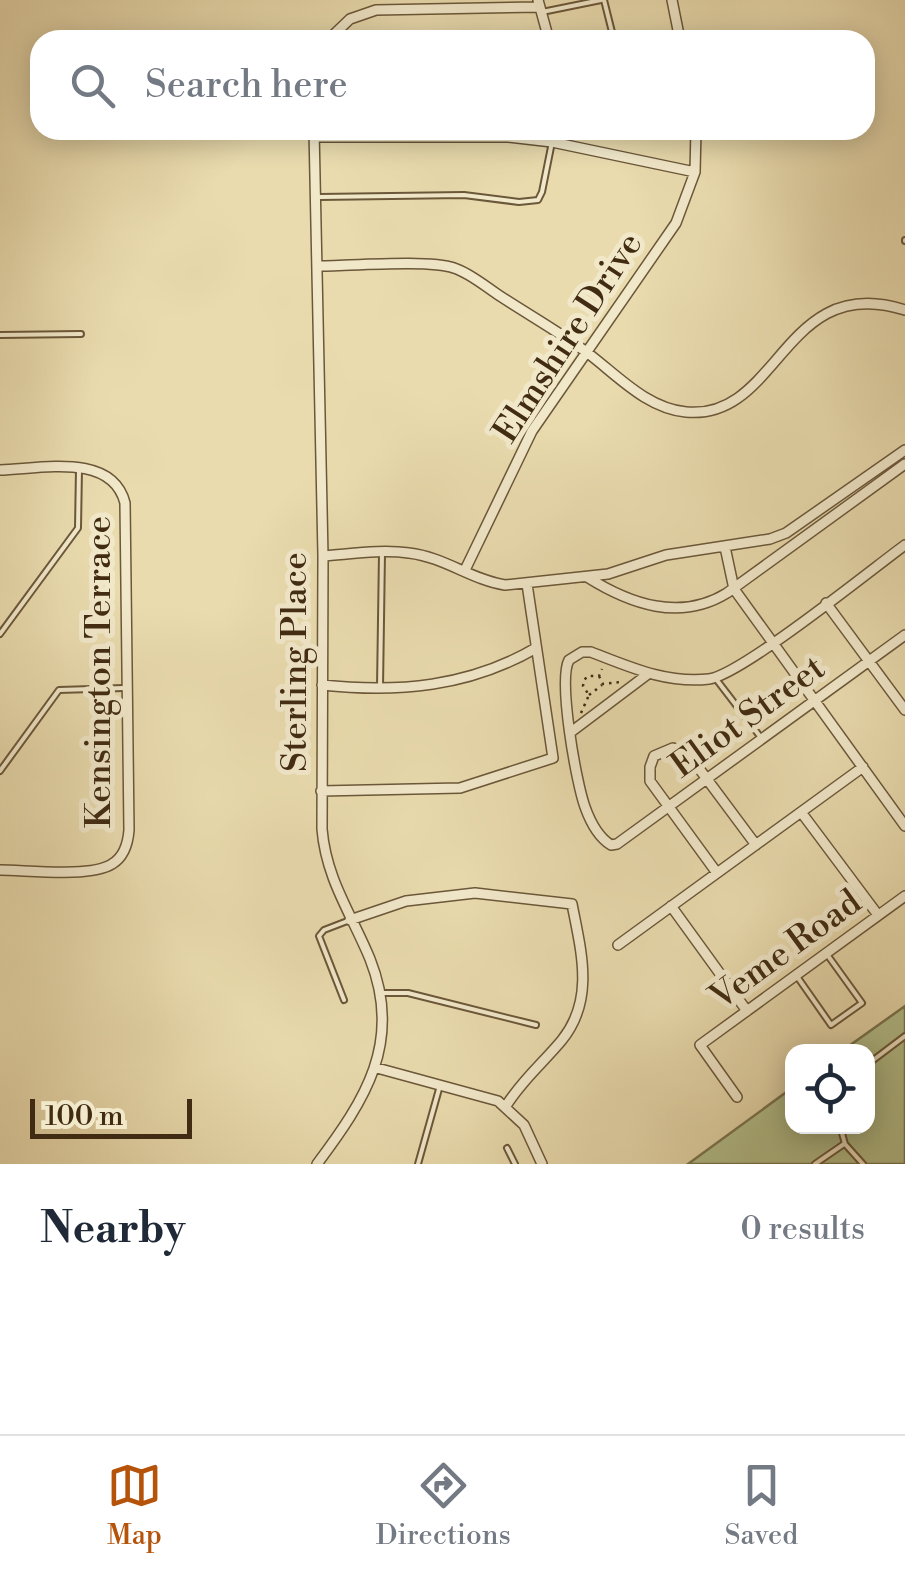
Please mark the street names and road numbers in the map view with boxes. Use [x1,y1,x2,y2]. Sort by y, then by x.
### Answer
street label: Elmshire Drive [484,225,652,451]
street label: Kensington Terrace [78,516,121,828]
street label: Sterling Place [274,552,317,772]
street label: Eliot Street [662,647,833,788]
street label: Veme Road [701,881,870,1020]

